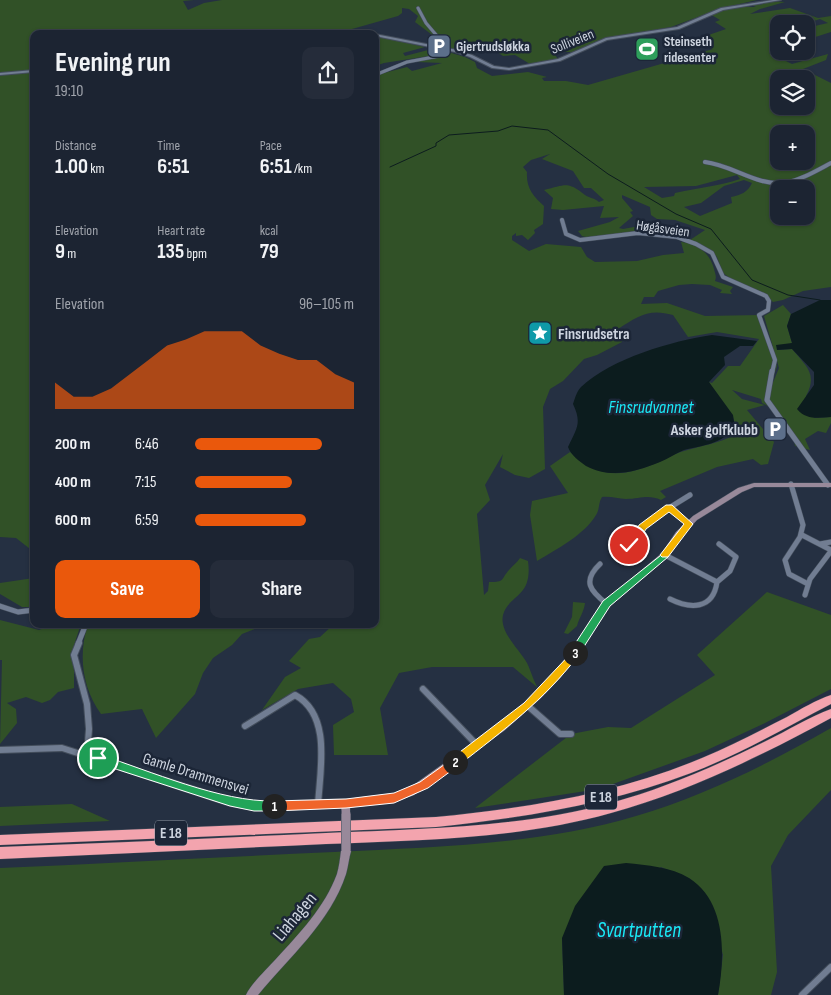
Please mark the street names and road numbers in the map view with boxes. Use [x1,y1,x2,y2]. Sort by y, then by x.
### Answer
street label: Solliveien [548,25,596,58]
street label: Høgåsveien [635,216,691,241]
street label: Gamle Drammensvei [140,749,251,800]
road number: E 18 [585,784,617,810]
road number: E 18 [155,820,187,846]
street label: Liahagen [268,888,322,946]

